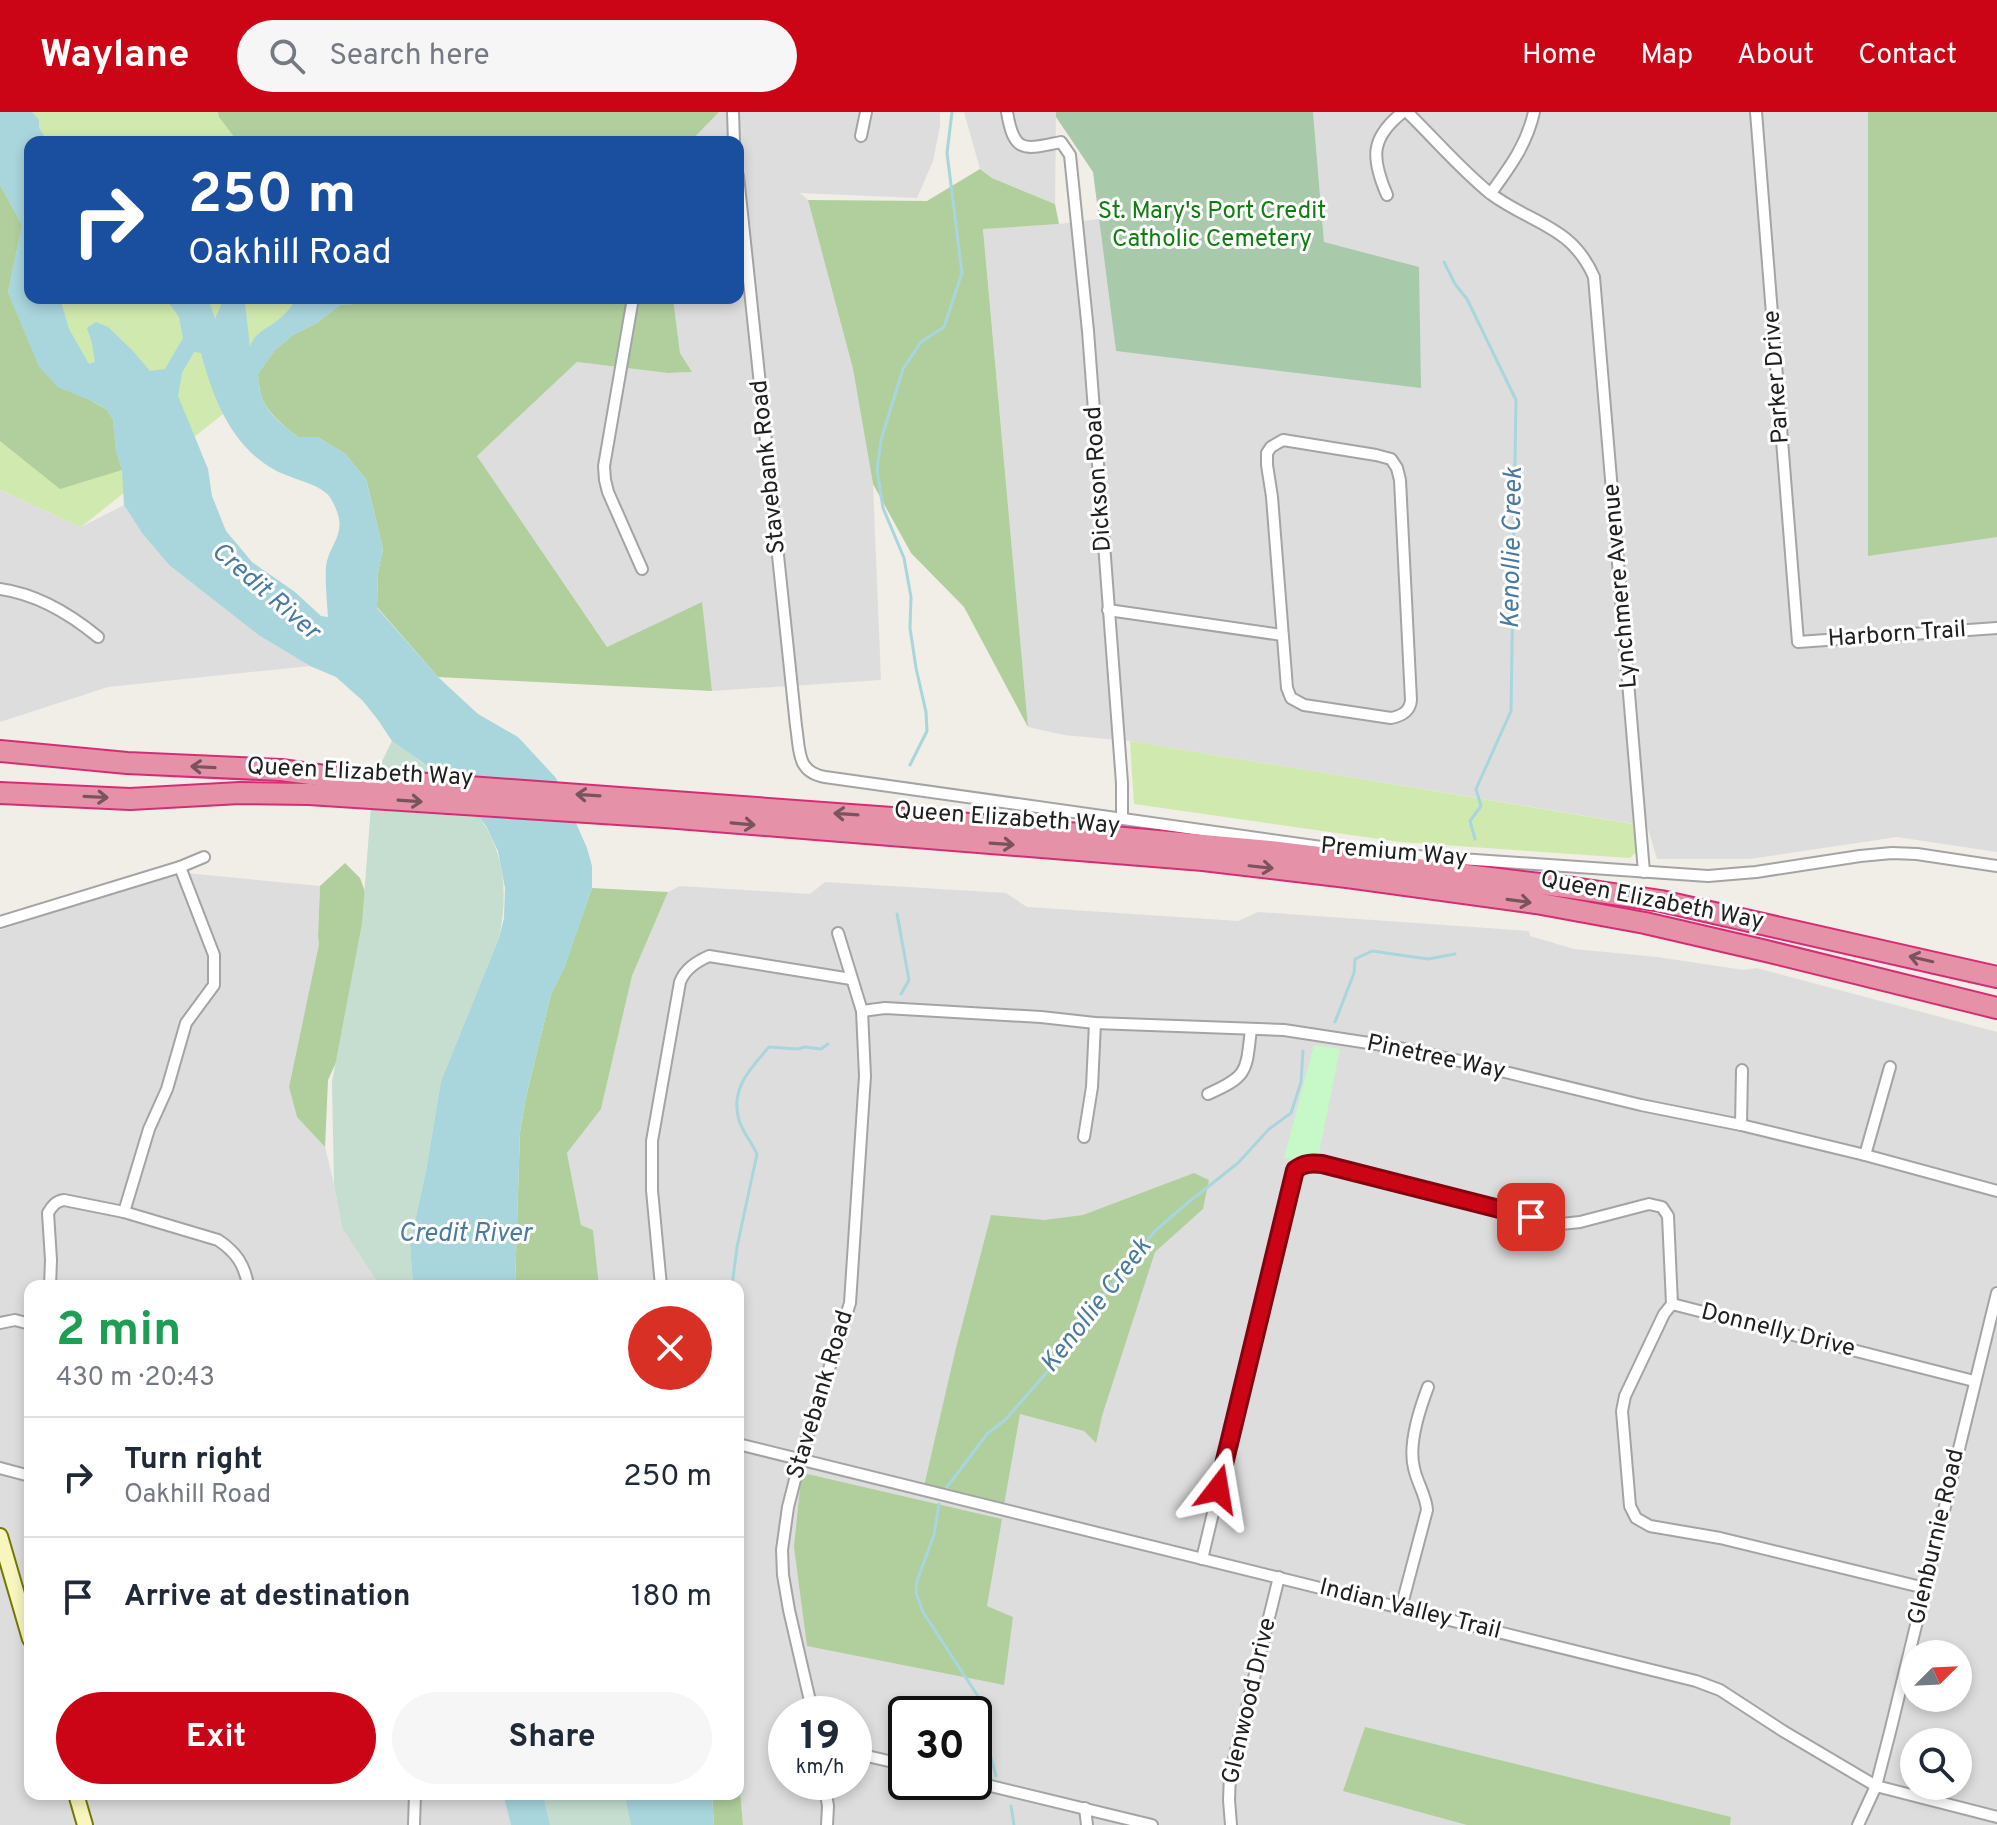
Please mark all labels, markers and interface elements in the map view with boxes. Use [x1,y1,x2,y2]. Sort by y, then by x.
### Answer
search box [237,20,797,92]
text: Waylane [40,32,189,81]
icon: search [265,34,309,78]
text: Search here [329,38,490,75]
text: Home [1522,38,1596,74]
text: Map [1640,38,1693,74]
text: About [1737,38,1814,74]
text: Contact [1858,38,1957,74]
text: 250 m [188,162,356,232]
icon: right [56,168,160,272]
park label: St. Mary's Port Credit Catholic Cemetery [1098,197,1326,255]
text: Oakhill Road [188,231,392,277]
street label: Parker Drive [1757,309,1797,445]
street label: Stavebank Road [745,378,793,556]
street label: Dickson Road [1079,405,1119,553]
water label: Kenollie Creek [1495,466,1531,629]
street label: Lynchmere Avenue [1597,482,1645,690]
water label: Credit River [204,536,328,650]
street label: Harborn Trail [1827,615,1967,655]
street label: Queen Elizabeth Way [246,752,474,794]
one-way arrow [190,759,217,774]
one-way arrow [575,787,602,802]
one-way arrow [82,790,109,805]
one-way arrow [396,794,423,809]
street label: Queen Elizabeth Way [893,796,1121,842]
one-way arrow [833,806,860,821]
one-way arrow [729,817,756,832]
street label: Premium Way [1319,832,1469,874]
one-way arrow [988,837,1015,852]
one-way arrow [1247,859,1274,874]
street label: Queen Elizabeth Way [1538,865,1766,937]
one-way arrow [1506,894,1531,909]
one-way arrow [1909,951,1935,966]
street label: Pinetree Way [1364,1029,1508,1087]
pin [1497,1183,1565,1251]
icon: arrive [1509,1195,1553,1239]
water label: Credit River [398,1218,534,1251]
water label: Kenollie Creek [1034,1231,1160,1380]
street label: Donnelly Drive [1698,1297,1858,1365]
text: 2 min [56,1302,181,1362]
button: close [628,1306,712,1390]
street label: Stavebank Road [781,1307,861,1483]
text: 430 m · 20:43 [56,1362,215,1395]
text: Turn right [124,1442,262,1479]
street label: Glenburnie Road [1902,1446,1972,1628]
position arrow [1176,1447,1260,1531]
icon: right [56,1455,100,1499]
text: 250 m [623,1459,712,1496]
text: Oakhill Road [124,1479,271,1512]
street label: Indian Valley Trail [1316,1573,1504,1647]
icon: arrive [56,1575,100,1619]
text: Arrive at destination [124,1579,410,1616]
text: 180 m [631,1579,712,1616]
street label: Glenwood Drive [1216,1615,1284,1787]
north arrow [1900,1640,1972,1712]
map controls [1900,1640,1972,1800]
button: Exit [56,1692,376,1784]
button: Share [392,1692,712,1784]
speed limit sign: 30 [888,1696,992,1800]
text: 19 [800,1713,840,1763]
button: search [1900,1728,1972,1800]
text: km/h [796,1755,844,1781]

